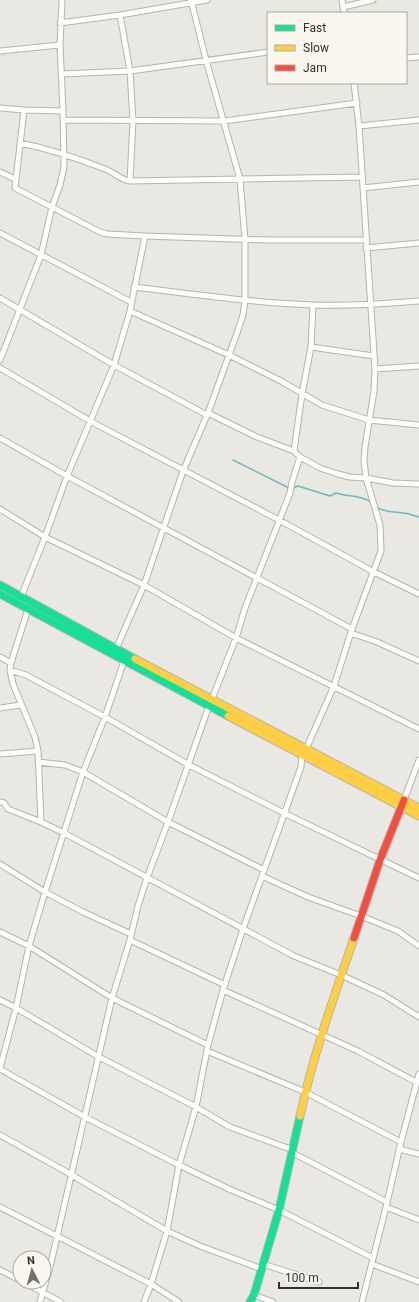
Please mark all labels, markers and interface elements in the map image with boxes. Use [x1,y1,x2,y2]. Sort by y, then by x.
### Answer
legend [267,12,407,84]
text: Fast [303,21,326,35]
text: Slow [303,41,329,55]
text: Jam [303,61,327,75]
north arrow [12,1250,52,1290]
text: N [26,1254,36,1267]
scale bar [279,1264,358,1290]
text: 100 m [285,1271,319,1285]

